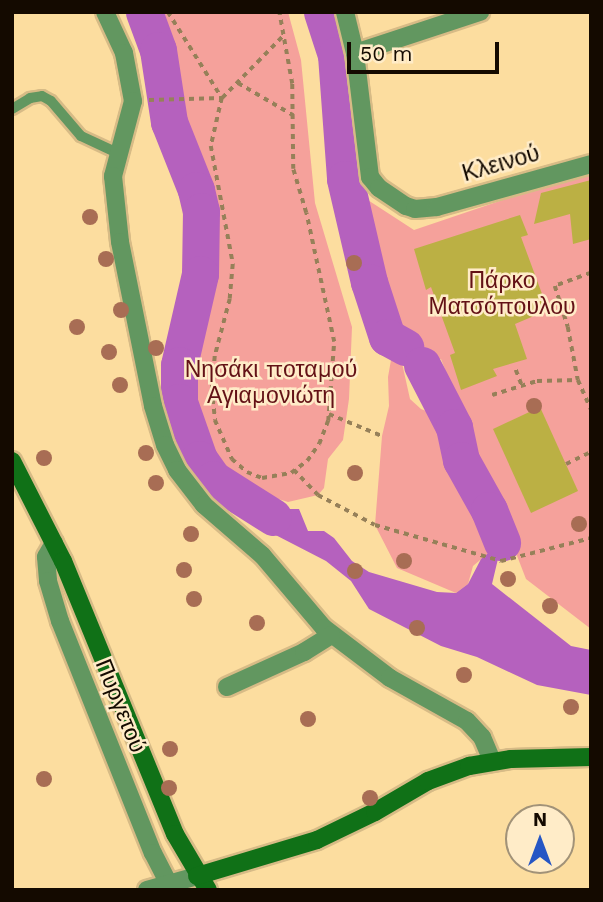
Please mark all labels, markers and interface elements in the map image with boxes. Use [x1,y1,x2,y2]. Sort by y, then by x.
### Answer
scale bar [351,28,503,72]
text: 50 m [360,41,412,66]
street label: Κλεινού [459,140,543,188]
park label: Πάρκο Ματσόπουλου [428,267,576,321]
park label: Νησάκι ποταμού Αγιαμονιώτη [185,356,357,410]
street label: Πυργετού [89,655,151,757]
north arrow [505,804,575,874]
text: N [533,808,547,831]

